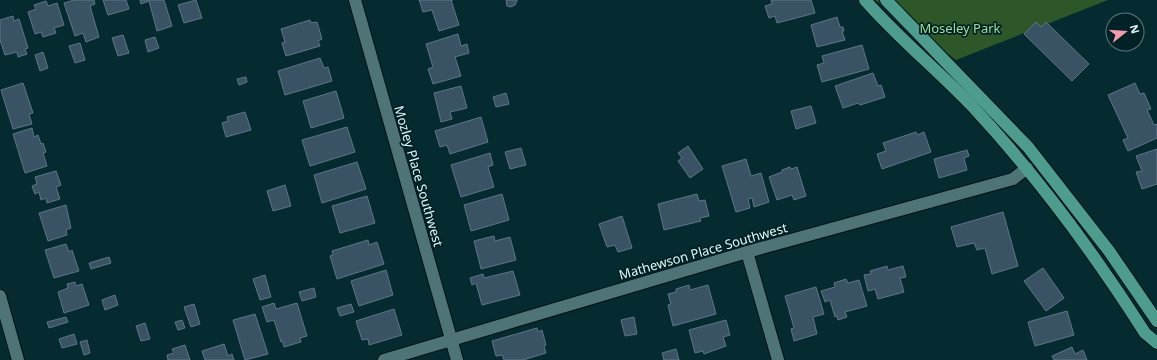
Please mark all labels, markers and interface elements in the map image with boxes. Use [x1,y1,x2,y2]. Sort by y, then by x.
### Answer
north arrow [1105,12,1145,52]
park label: Moseley Park [919,19,1001,37]
text: N [1127,22,1144,35]
street label: Mozley Place Southwest [390,103,448,249]
street label: Mathewson Place Southwest [617,218,790,284]

